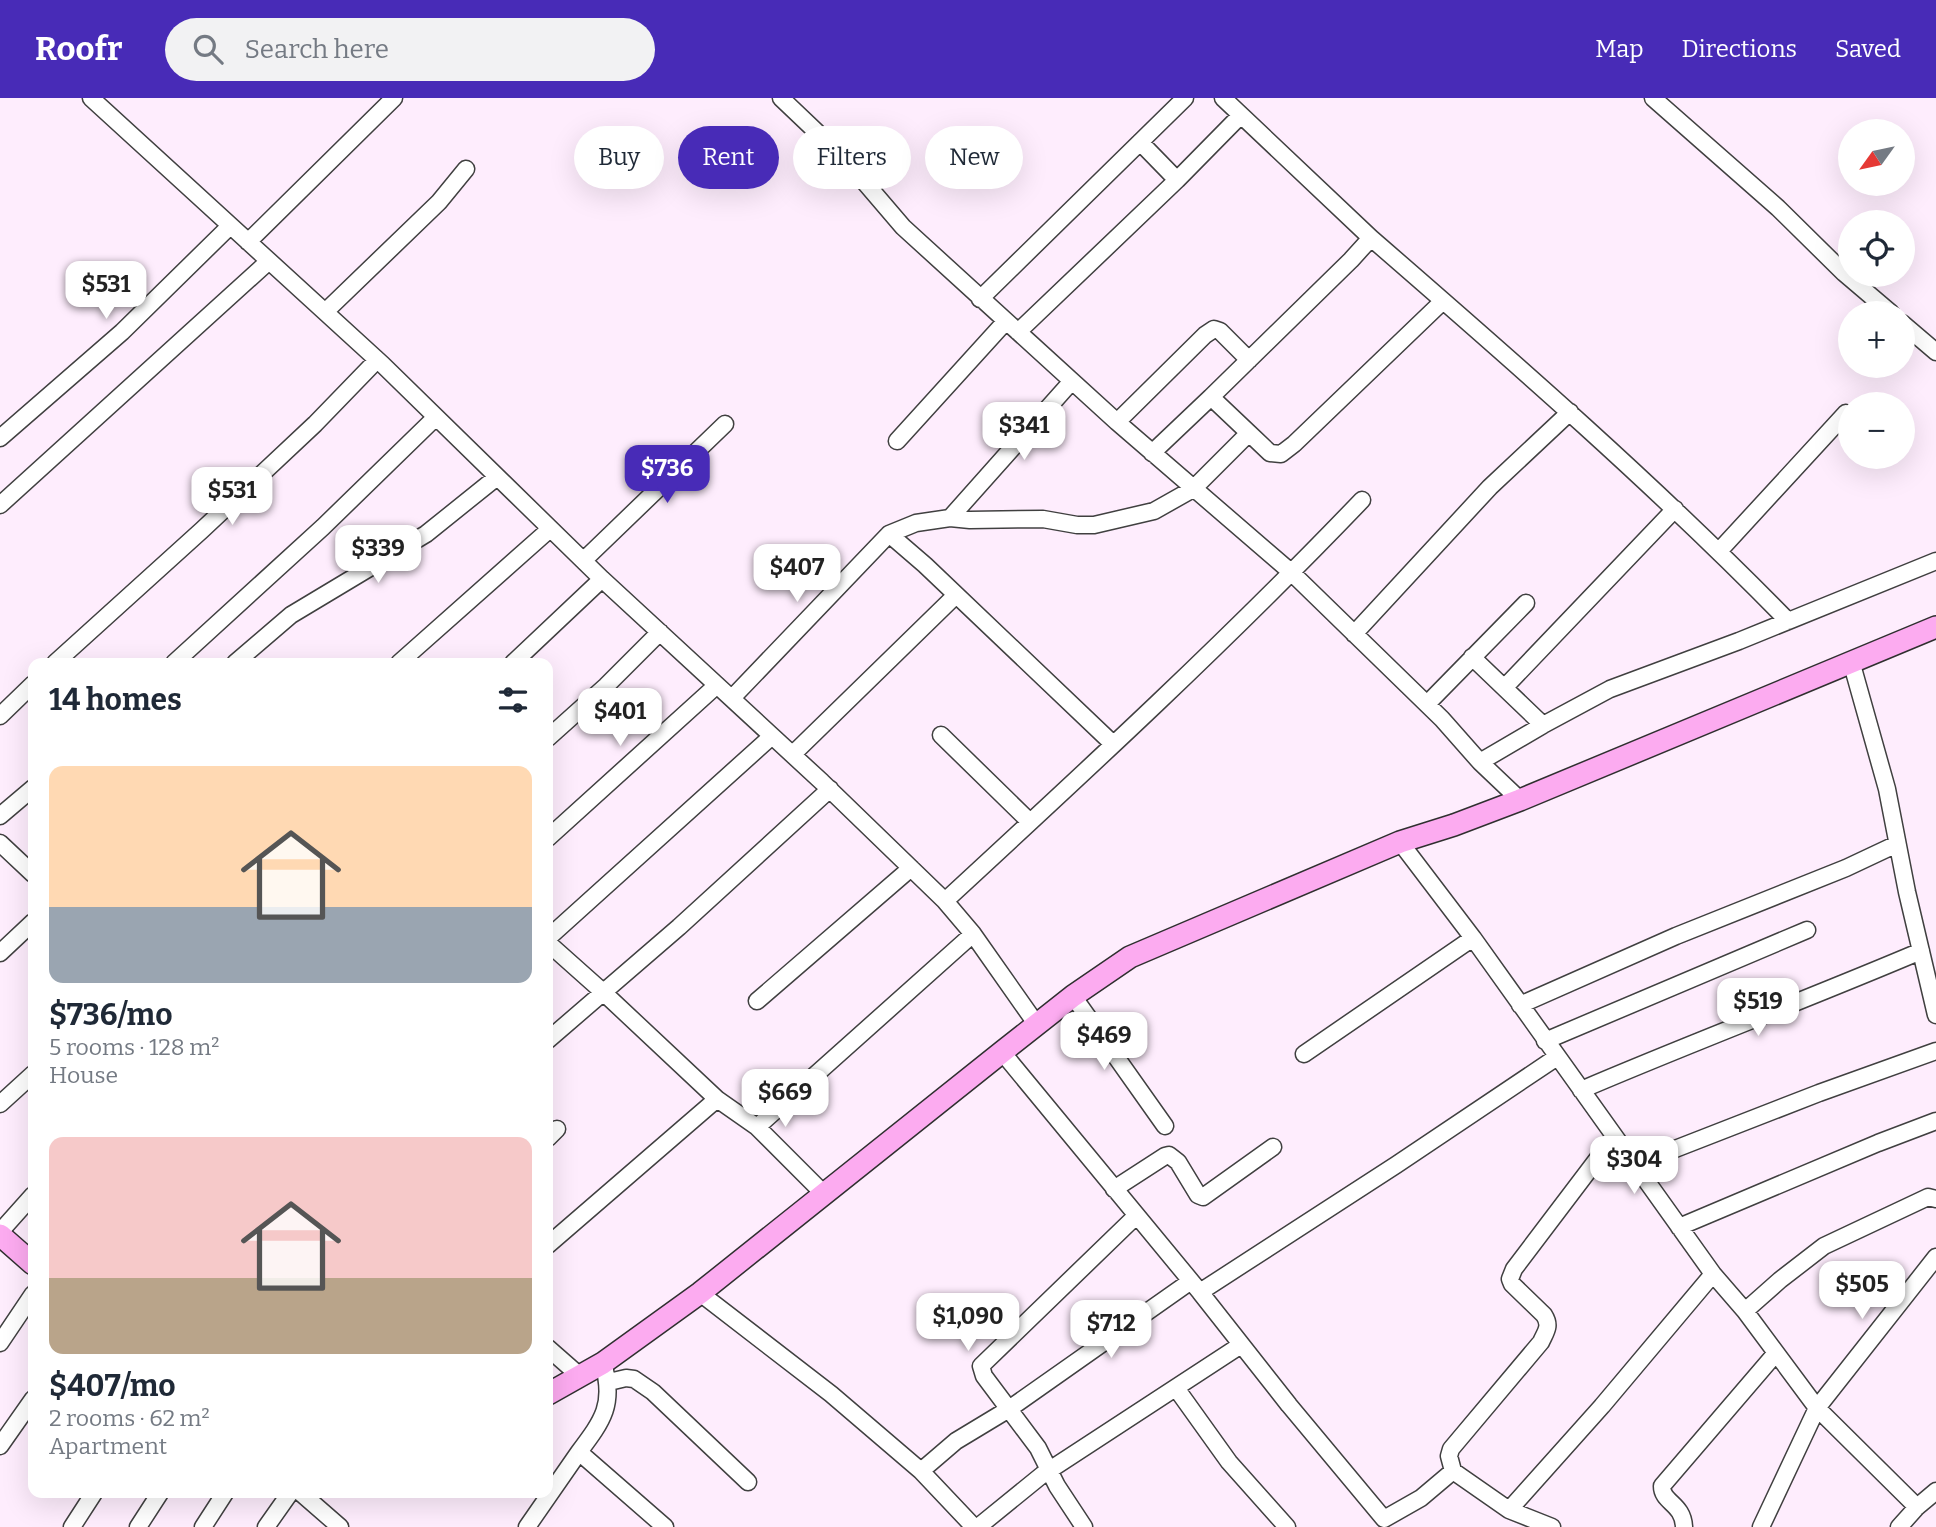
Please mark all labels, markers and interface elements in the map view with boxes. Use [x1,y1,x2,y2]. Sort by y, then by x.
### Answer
search box [165,18,655,81]
text: Roofr [35,29,123,69]
icon: search [189,30,227,68]
text: Search here [245,34,389,65]
text: Map [1595,35,1644,63]
text: Directions [1682,35,1797,63]
text: Saved [1835,35,1901,63]
north arrow [1838,119,1914,196]
map controls [1838,119,1915,469]
chip: Buy [574,126,664,189]
chip: Rent [678,126,779,189]
chip: Filters [793,126,911,189]
chip: New [925,126,1023,189]
button: locate [1838,210,1915,287]
pin: $531 [65,262,147,321]
text: $531 [81,270,131,298]
button: + [1838,301,1915,378]
button: − [1838,392,1915,469]
pin: $341 [983,402,1065,462]
text: $341 [998,411,1050,439]
pin: $736 [626,446,708,505]
text: $736 [641,454,693,482]
pin: $531 [191,468,273,527]
text: $531 [207,476,257,504]
pin: $339 [337,526,419,585]
text: $339 [351,534,405,562]
pin: $407 [756,545,838,604]
text: $407 [770,553,824,581]
icon: filters [494,681,532,719]
text: 14 homes [49,682,182,718]
pin: $401 [579,688,661,748]
text: $401 [594,697,646,725]
icon: home [228,812,354,938]
pin: $519 [1717,978,1799,1038]
text: $519 [1733,987,1783,1015]
text: $736/mo [49,997,173,1033]
pin: $469 [1063,1012,1145,1072]
text: $469 [1076,1021,1132,1049]
text: 5 rooms · 128 m² [49,1033,219,1061]
text: House [49,1061,118,1089]
pin: $669 [744,1070,826,1129]
text: $669 [758,1078,812,1106]
pin: $304 [1593,1136,1675,1196]
text: $304 [1606,1145,1662,1173]
icon: home [228,1183,354,1309]
pin: $505 [1821,1262,1903,1321]
text: $505 [1835,1270,1889,1298]
pin: $1,090 [911,1294,1025,1353]
pin: $712 [1070,1300,1152,1360]
text: $1,090 [932,1302,1004,1330]
text: $712 [1086,1309,1136,1337]
text: $407/mo [49,1368,176,1404]
text: 2 rooms · 62 m² [49,1404,210,1432]
text: Apartment [49,1432,167,1460]

